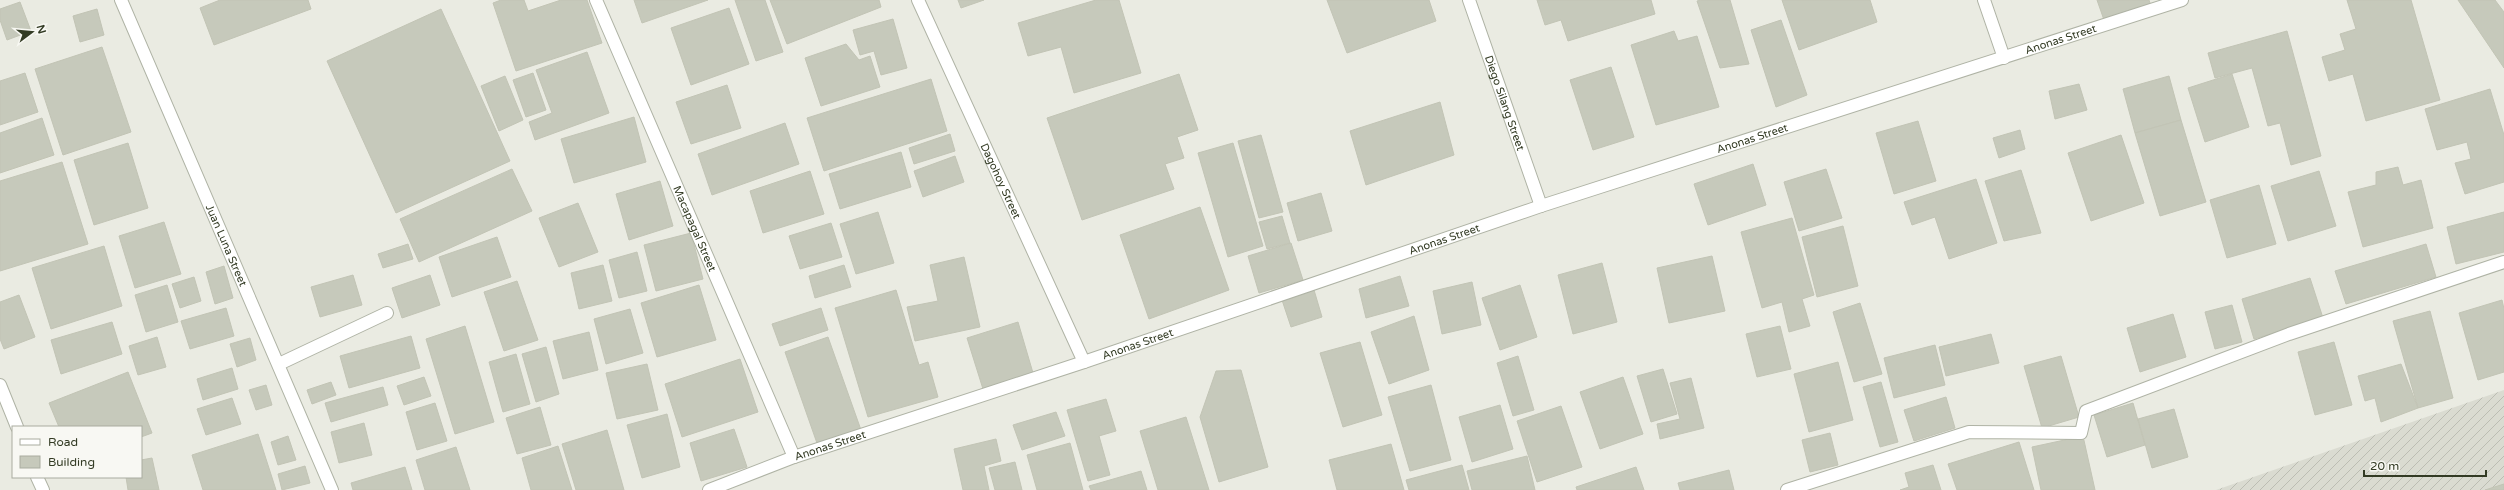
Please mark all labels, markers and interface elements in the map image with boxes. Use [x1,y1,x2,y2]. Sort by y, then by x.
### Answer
north arrow [12,12,52,52]
street label: Anonas Street [2023,22,2098,57]
text: N [34,23,49,35]
street label: Diego Silang Street [1482,54,1527,152]
street label: Anonas Street [1715,121,1790,156]
street label: Dagohoy Street [978,141,1023,221]
street label: Macapagal Street [670,184,719,274]
street label: Juan Luna Street [203,202,249,288]
street label: Anonas Street [1407,221,1482,258]
street label: Anonas Street [1101,326,1175,362]
legend [12,426,142,478]
street label: Anonas Street [793,428,867,463]
text: Road [48,435,78,449]
scale bar [2364,452,2486,478]
text: Building [48,455,95,469]
text: 20 m [2370,459,2399,473]

